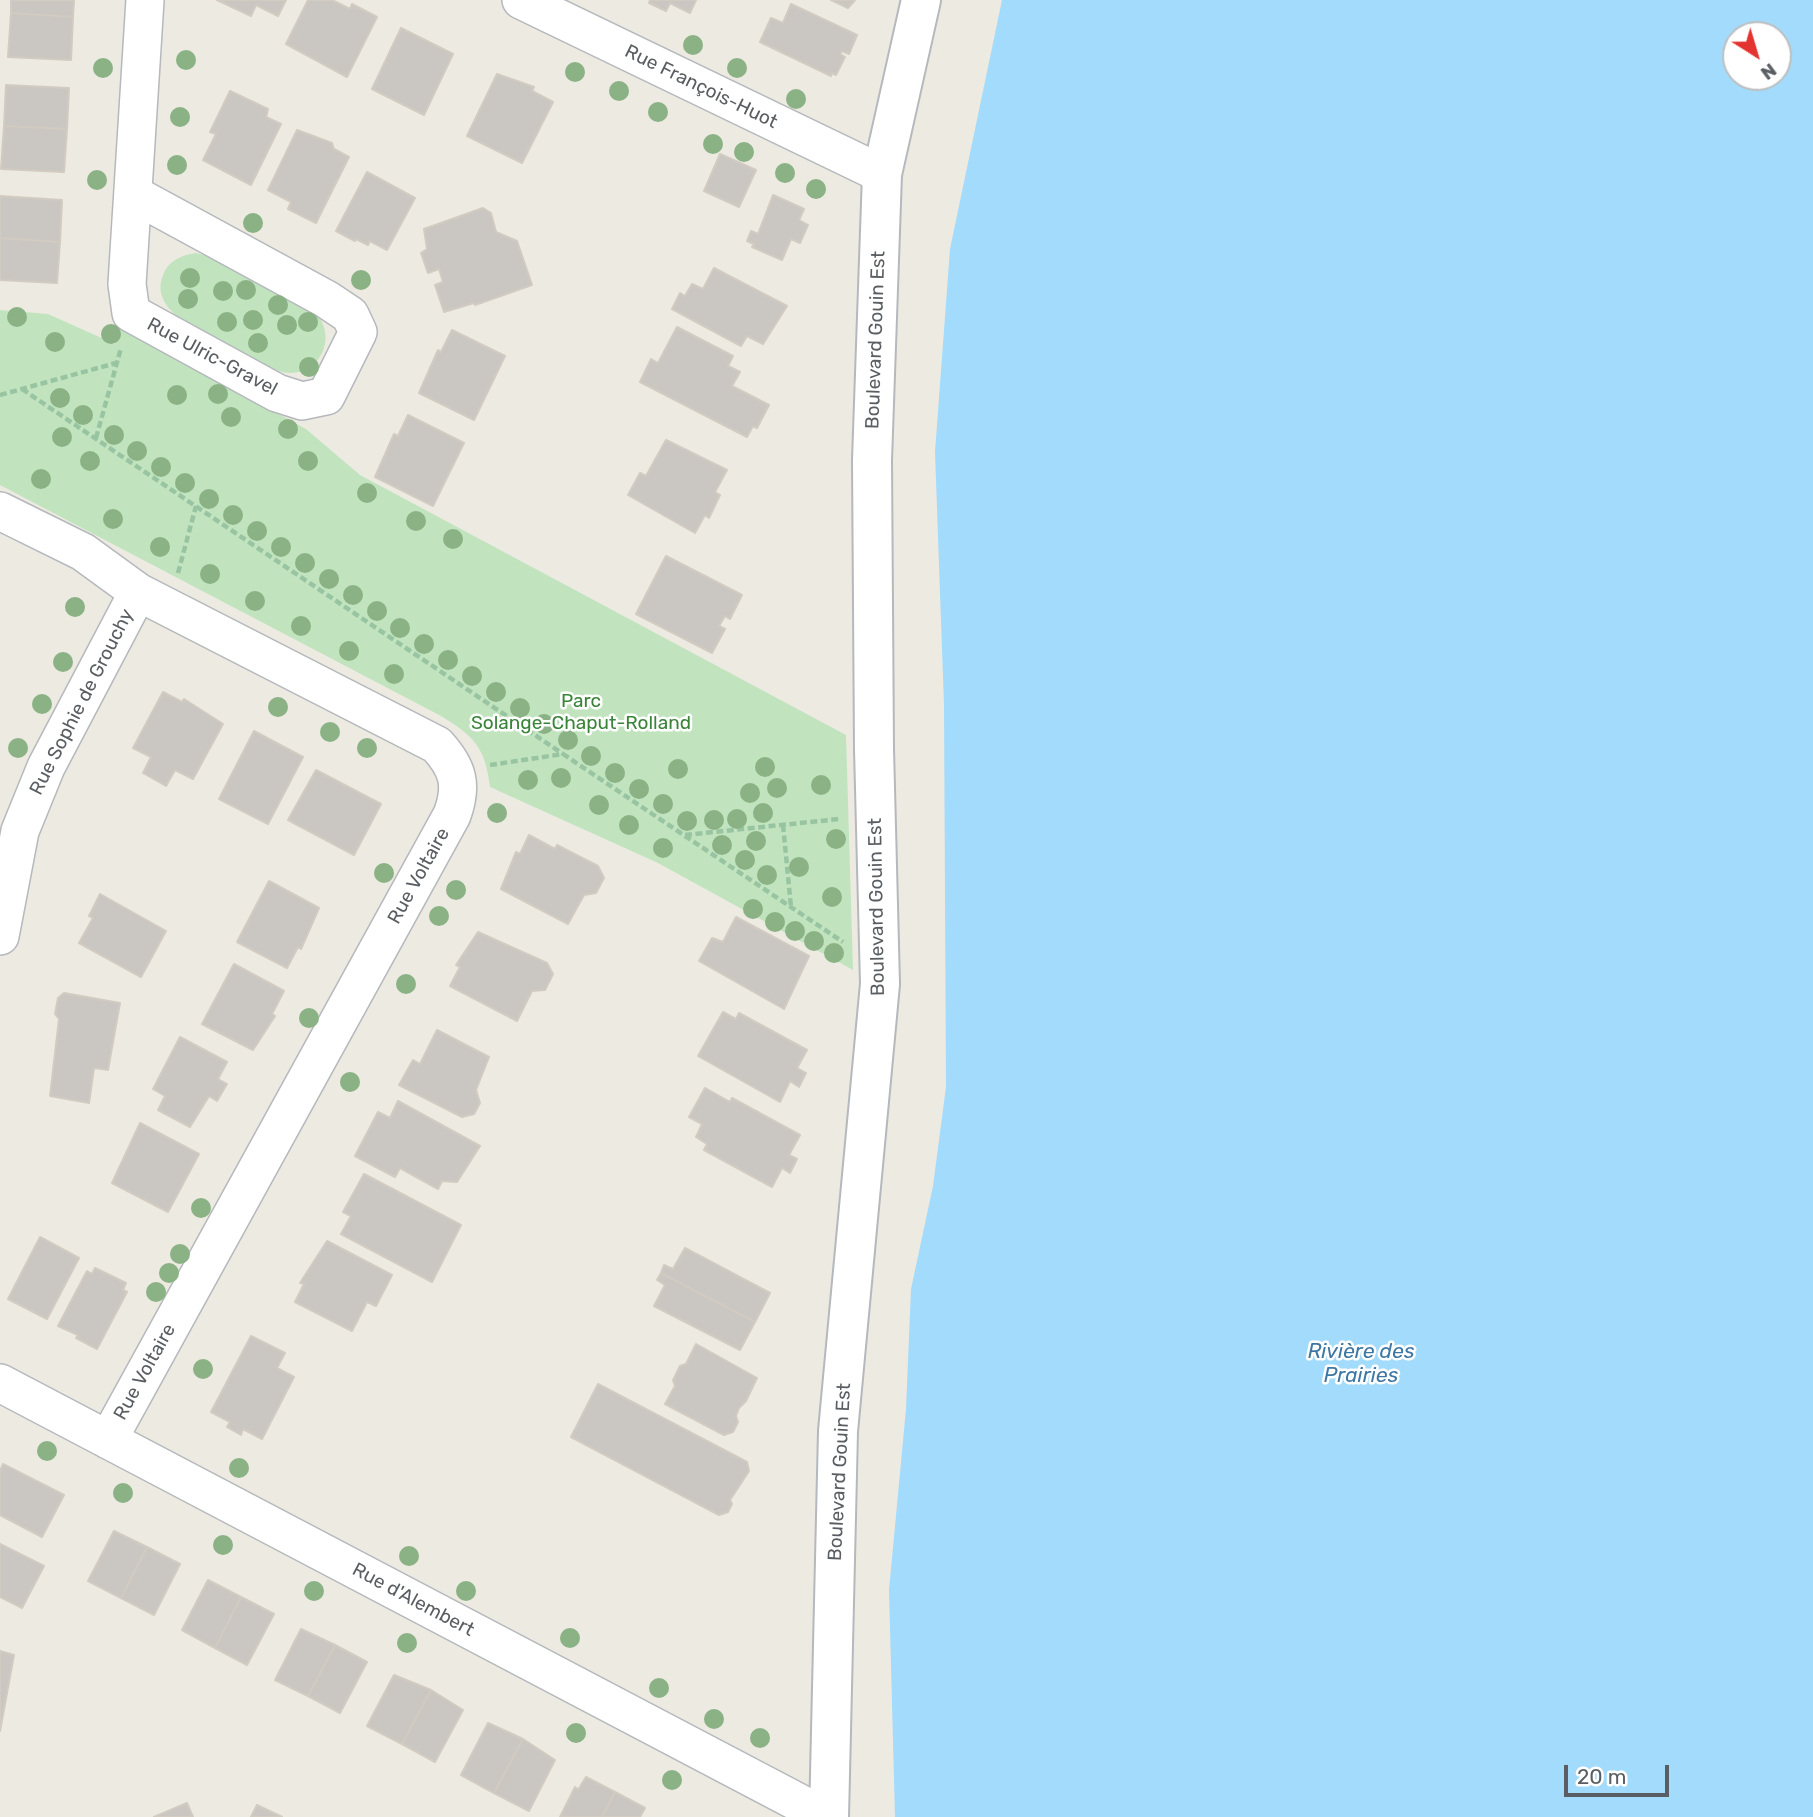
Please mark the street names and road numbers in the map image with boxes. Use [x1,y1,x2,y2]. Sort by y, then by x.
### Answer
street label: Rue François-Huot [621,40,781,134]
street label: Boulevard Gouin Est [861,251,891,429]
street label: Rue Ulric-Gravel [143,313,281,401]
street label: Rue Sophie de Grouchy [25,605,139,799]
street label: Boulevard Gouin Est [864,818,890,996]
street label: Rue Voltaire [383,824,455,928]
street label: Rue Voltaire [109,1320,181,1424]
street label: Boulevard Gouin Est [824,1382,856,1562]
street label: Rue d'Alembert [348,1558,478,1642]

